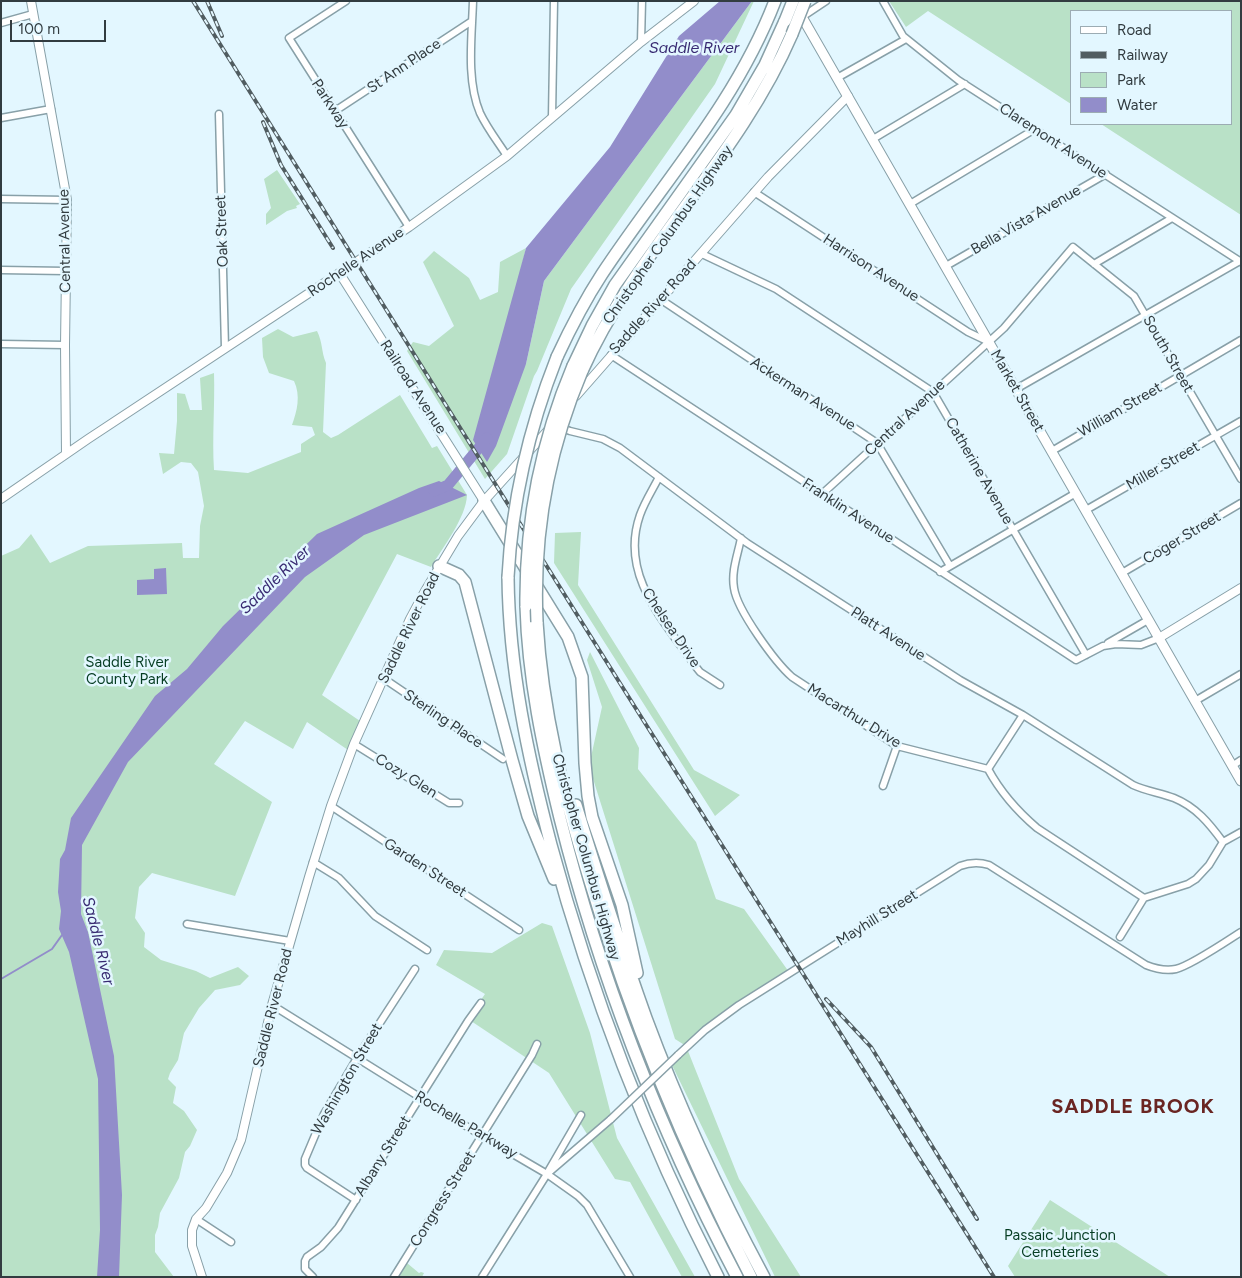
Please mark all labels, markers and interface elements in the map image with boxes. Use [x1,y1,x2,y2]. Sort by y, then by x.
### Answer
scale bar [12,10,109,42]
legend [1070,10,1232,125]
text: 100 m [18,20,60,38]
text: Road [1117,21,1152,39]
street label: St Ann Place [364,35,444,97]
water label: Saddle River [649,38,739,58]
text: Railway [1117,46,1168,64]
text: Park [1117,71,1146,89]
street label: Parkway [307,76,353,132]
text: Water [1117,96,1157,114]
street label: Claremont Avenue [996,99,1110,183]
street label: Christopher Columbus Highway [599,142,737,328]
street label: Bella Vista Avenue [968,181,1084,259]
street label: Central Avenue [55,189,75,293]
street label: Oak Street [212,195,232,267]
street label: Rochelle Avenue [305,223,407,301]
street label: Harrison Avenue [820,230,922,306]
street label: Saddle River Road [606,256,700,358]
street label: South Street [1139,312,1197,396]
street label: Railroad Avenue [376,337,450,437]
street label: Market Street [986,347,1048,435]
street label: Ackerman Avenue [747,353,859,435]
street label: Central Avenue [861,376,949,460]
street label: William Street [1075,379,1165,441]
street label: Catherine Avenue [941,414,1017,528]
street label: Miller Street [1123,438,1203,494]
street label: Franklin Avenue [799,475,897,547]
street label: Coger Street [1140,508,1224,568]
water label: Saddle River [236,542,314,618]
street label: Saddle River Road [374,569,444,687]
street label: Chelsea Drive [638,585,704,671]
street label: Platt Avenue [847,603,929,665]
park label: Saddle River County Park [85,654,169,689]
street label: Macarthur Drive [804,680,904,752]
street label: Sterling Place [400,686,486,752]
street label: Cozy Glen [372,750,440,802]
street label: Christopher Columbus Highway [548,752,624,962]
street label: Garden Street [380,835,470,901]
street label: Mayhill Street [833,886,921,950]
water label: Saddle River [78,895,118,987]
street label: Saddle River Road [250,947,296,1069]
street label: Washington Street [308,1020,386,1138]
street label: Rochelle Parkway [411,1087,521,1163]
district label: SADDLE BROOK [1050,1095,1216,1119]
street label: Albany Street [351,1112,415,1200]
street label: Congress Street [406,1148,480,1250]
park label: Passaic Junction Cemeteries [1004,1227,1116,1262]

